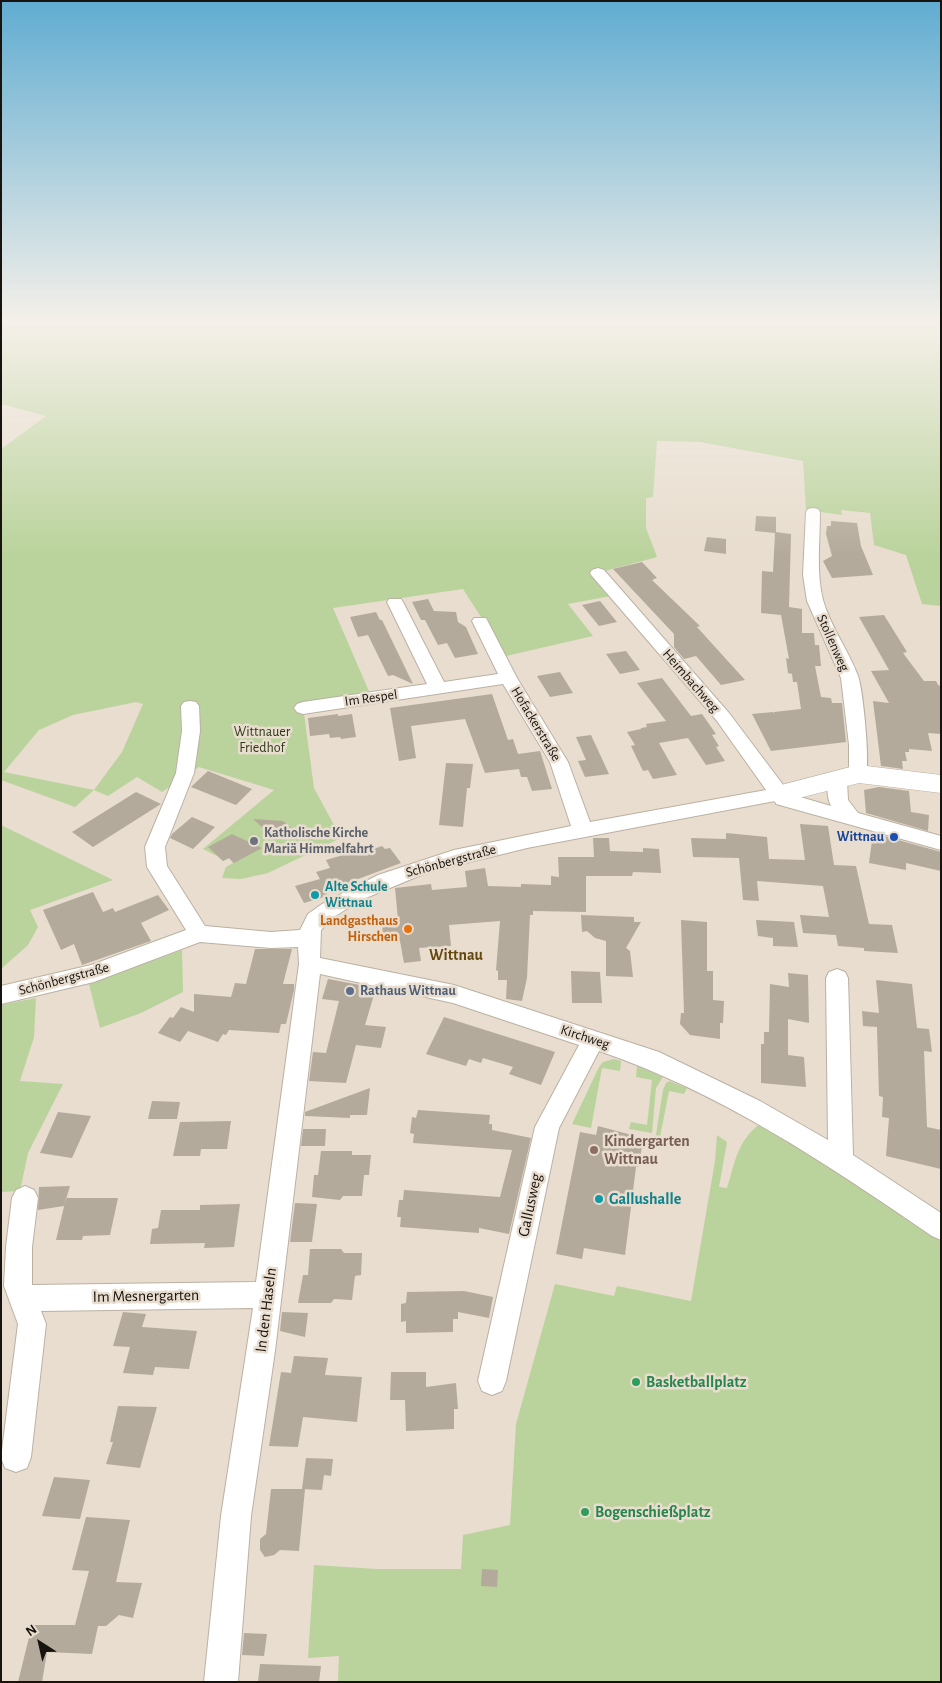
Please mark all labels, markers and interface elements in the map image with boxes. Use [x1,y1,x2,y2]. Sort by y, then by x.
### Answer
street label: Stollenweg [813,612,853,674]
street label: Heimbachweg [659,646,723,716]
street label: Hofackerstraße [507,684,565,764]
street label: Im Respel [344,686,398,710]
park label: Wittnauer Friedhof [234,724,290,756]
place label: Katholische Kirche Mariä Himmelfahrt [264,825,373,858]
place label: Wittnau [837,829,884,845]
marker: Wittnau [888,831,900,843]
marker: Katholische Kirche Mariä Himmelfahrt [248,835,260,847]
street label: Schönbergstraße [404,841,498,881]
place label: Alte Schule Wittnau [325,879,388,912]
marker: Alte Schule Wittnau [309,889,321,901]
place label: Landgasthaus Hirschen [320,913,398,946]
marker: Landgasthaus Hirschen [402,923,414,935]
district label: Wittnau [429,945,483,965]
street label: Schönbergstraße [17,959,111,999]
place label: Rathaus Wittnau [360,983,456,999]
marker: Rathaus Wittnau [344,985,356,997]
street label: Kirchweg [558,1021,612,1053]
place label: Kindergarten Wittnau [604,1131,690,1169]
marker: Kindergarten Wittnau [588,1144,600,1156]
street label: Gallusweg [514,1172,546,1238]
place label: Gallushalle [609,1189,681,1209]
marker: Gallushalle [593,1193,605,1205]
street label: In den Haseln [251,1267,281,1353]
street label: Im Mesnergarten [93,1285,199,1307]
place label: Basketballplatz [646,1372,746,1392]
marker: Basketballplatz [630,1376,642,1388]
place label: Bogenschießplatz [595,1502,711,1522]
marker: Bogenschießplatz [579,1506,591,1518]
north arrow [15,1618,65,1668]
text: N [23,1622,39,1639]

